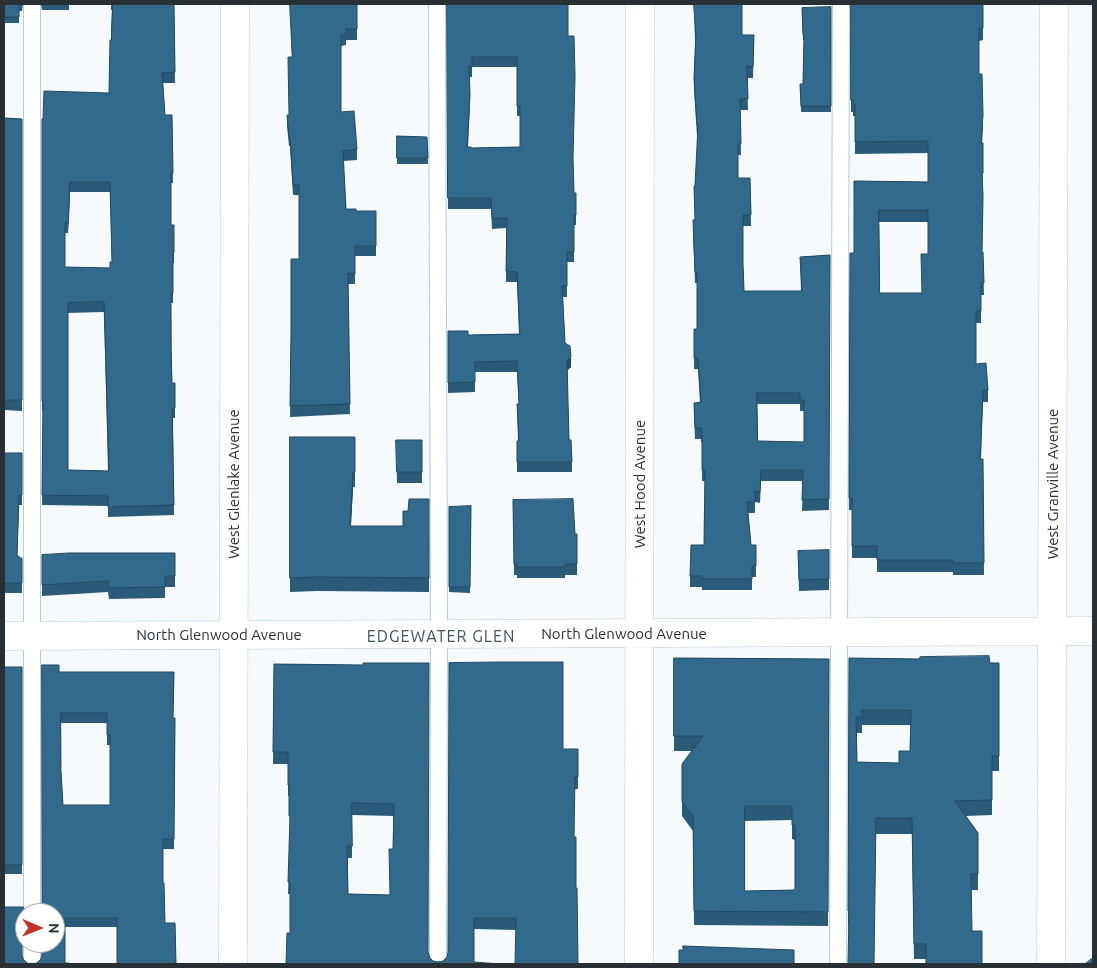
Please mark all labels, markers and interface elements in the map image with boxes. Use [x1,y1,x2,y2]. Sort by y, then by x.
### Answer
street label: West Glenlake Avenue [225,409,243,559]
street label: West Granville Avenue [1044,409,1062,559]
street label: West Hood Avenue [631,420,649,548]
street label: North Glenwood Avenue [541,625,707,643]
street label: North Glenwood Avenue [136,626,302,644]
district label: EDGEWATER GLEN [365,627,517,647]
north arrow [15,903,65,953]
text: N [46,923,62,934]

